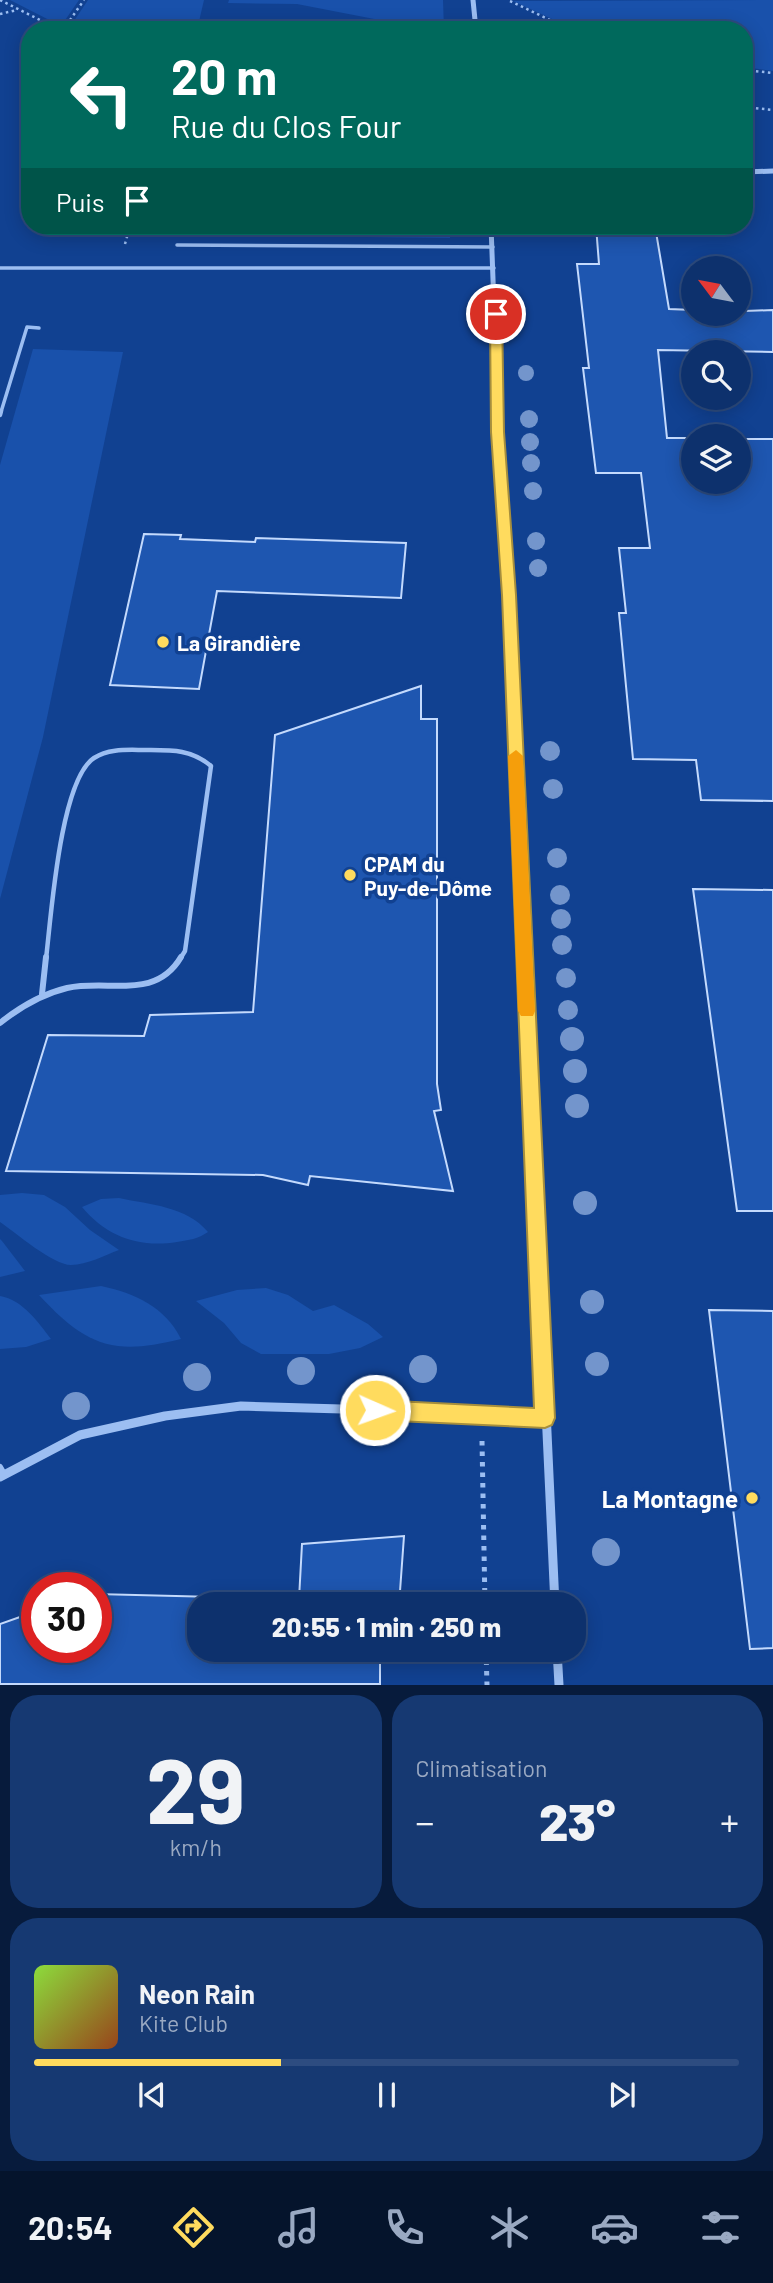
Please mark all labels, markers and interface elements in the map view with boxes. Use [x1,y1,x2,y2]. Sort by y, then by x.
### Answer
text: 20 m [171,46,277,105]
icon: left [56,49,147,140]
text: Rue du Clos Four [171,106,401,144]
icon: arrive [118,182,156,220]
text: Puis [56,186,104,217]
north arrow [681,256,751,326]
map controls [681,256,751,494]
pin [466,284,526,344]
icon: arrive [477,295,515,333]
button: search [681,340,751,410]
button: layers [681,424,751,494]
place label: La Girandière [177,630,301,655]
marker: La Girandière [155,634,171,650]
place label: CPAM du Puy-de-Dôme [364,851,492,900]
marker: CPAM du Puy-de-Dôme [342,867,358,883]
position arrow [338,1373,412,1447]
place label: La Montagne [602,1484,738,1513]
marker: La Montagne [744,1490,760,1506]
speed limit sign: 30 [21,1572,112,1663]
text: 20:55 · 1 min · 250 m [272,1611,501,1642]
text: 29 [146,1733,245,1842]
text: Climatisation [416,1754,547,1782]
text: 23° [539,1789,616,1851]
text: − [416,1798,435,1844]
text: + [720,1798,739,1844]
text: km/h [170,1833,222,1861]
text: Neon Rain [139,1978,255,2009]
text: Kite Club [139,2009,228,2037]
icon: previous [133,2076,171,2114]
icon: pause [368,2076,406,2114]
icon: next [603,2076,641,2114]
icon: directions [169,2203,218,2252]
icon: music [274,2203,323,2252]
icon: phone [380,2203,429,2252]
icon: climate [485,2203,534,2252]
icon: car [590,2203,639,2252]
icon: filters [696,2203,745,2252]
text: 20:54 [28,2208,113,2246]

